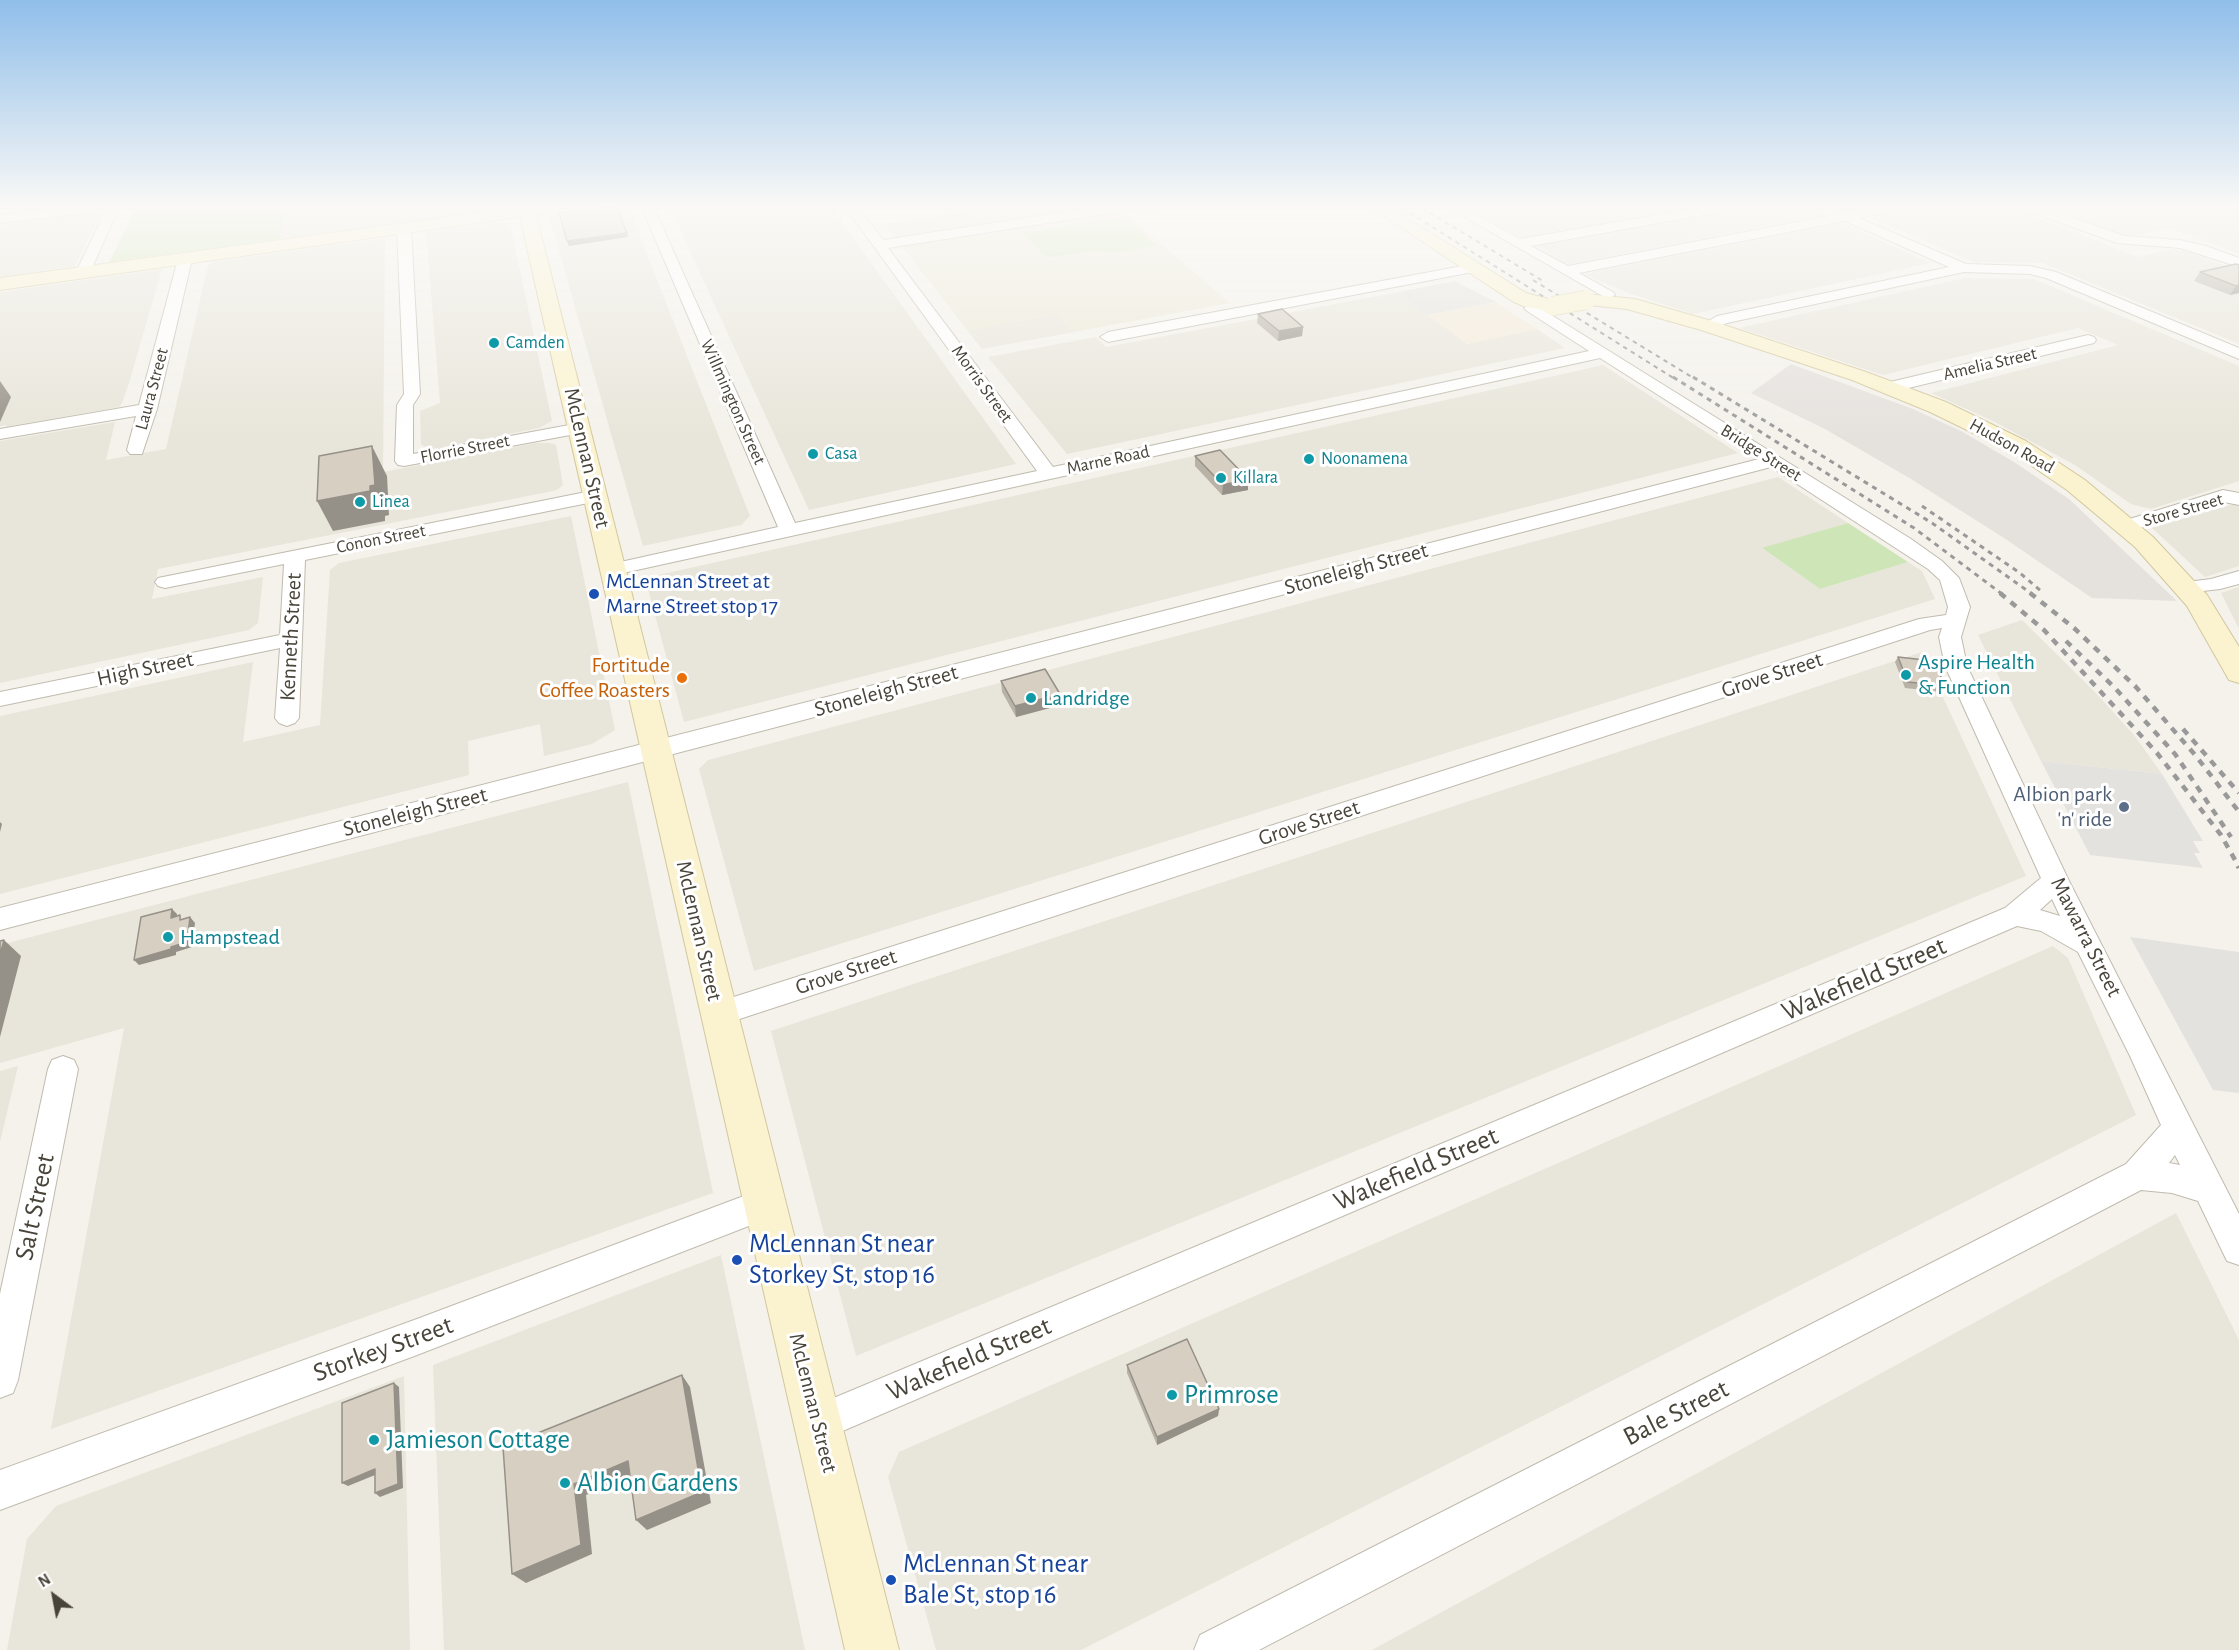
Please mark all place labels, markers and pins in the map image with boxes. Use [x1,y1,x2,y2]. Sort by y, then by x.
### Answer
place label: Camden [506,332,565,354]
marker: Camden [487,336,501,350]
place label: Casa [825,443,858,465]
marker: Casa [806,447,820,461]
place label: Noonamena [1321,448,1408,470]
marker: Noonamena [1302,452,1316,466]
place label: Killara [1233,467,1278,489]
marker: Killara [1214,471,1228,485]
place label: Linea [372,491,410,513]
marker: Linea [353,495,367,509]
place label: McLennan Street at Marne Street stop 17 [606,568,778,620]
marker: McLennan Street at Marne Street stop 17 [587,587,601,601]
place label: Aspire Health & Function [1918,649,2035,700]
place label: Fortitude Coffee Roasters [539,652,670,704]
marker: Aspire Health & Function [1899,668,1913,682]
marker: Fortitude Coffee Roasters [675,671,689,685]
place label: Landridge [1043,685,1130,711]
marker: Landridge [1024,691,1038,705]
place label: Albion park 'n' ride [2013,781,2112,832]
marker: Albion park 'n' ride [2117,800,2131,814]
place label: Hampstead [180,924,280,950]
marker: Hampstead [161,930,175,944]
place label: McLennan St near Storkey St, stop 16 [749,1228,935,1291]
marker: McLennan St near Storkey St, stop 16 [730,1253,744,1267]
place label: Primrose [1184,1379,1279,1411]
marker: Primrose [1165,1388,1179,1402]
place label: Jamieson Cottage [386,1424,570,1456]
marker: Jamieson Cottage [367,1433,381,1447]
place label: Albion Gardens [577,1467,738,1499]
marker: Albion Gardens [558,1476,572,1490]
place label: McLennan St near Bale St, stop 16 [903,1548,1088,1611]
marker: McLennan St near Bale St, stop 16 [884,1573,898,1587]

